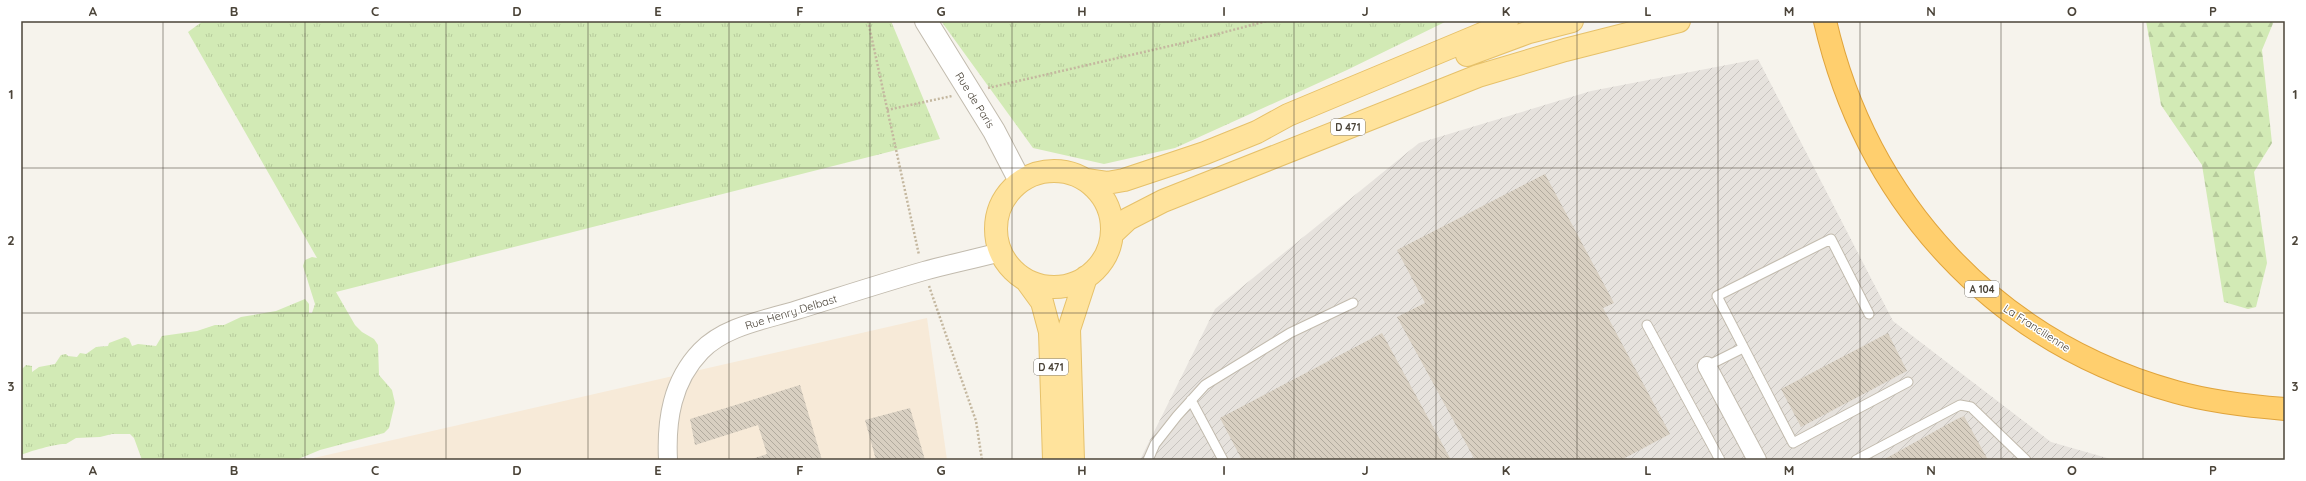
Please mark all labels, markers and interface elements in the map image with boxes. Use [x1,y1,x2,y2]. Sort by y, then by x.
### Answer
text: A [89,3,98,19]
text: B [230,3,238,19]
text: C [371,3,379,19]
text: D [512,3,522,19]
text: E [654,3,662,19]
text: F [796,3,804,19]
text: G [936,3,946,19]
text: H [1077,3,1087,19]
text: I [1222,3,1226,19]
text: J [1361,3,1369,19]
text: K [1502,3,1511,19]
text: L [1644,3,1652,19]
text: M [1784,3,1794,19]
text: N [1926,3,1936,19]
text: O [2067,3,2077,19]
text: P [2209,3,2217,19]
street label: Rue de Paris [952,69,998,131]
text: 1 [8,86,14,102]
text: 1 [2292,86,2298,102]
road number: D 471 [1331,119,1365,135]
text: 2 [7,232,15,248]
text: 2 [2291,232,2299,248]
road number: A 104 [1965,281,1999,297]
street label: Rue Henry Delbast [743,291,839,333]
street label: La Francilienne [2001,301,2073,355]
road number: D 471 [1034,359,1068,375]
text: 3 [8,378,15,394]
text: 3 [2292,378,2299,394]
text: A [89,462,98,478]
text: B [230,462,238,478]
text: C [371,462,379,478]
text: D [512,462,522,478]
text: E [654,462,662,478]
text: F [796,462,804,478]
text: G [936,462,946,478]
text: H [1077,462,1087,478]
text: I [1222,462,1226,478]
text: J [1361,462,1369,478]
text: K [1502,462,1511,478]
text: L [1644,462,1652,478]
text: M [1784,462,1794,478]
text: N [1926,462,1936,478]
text: O [2067,462,2077,478]
text: P [2209,462,2217,478]

